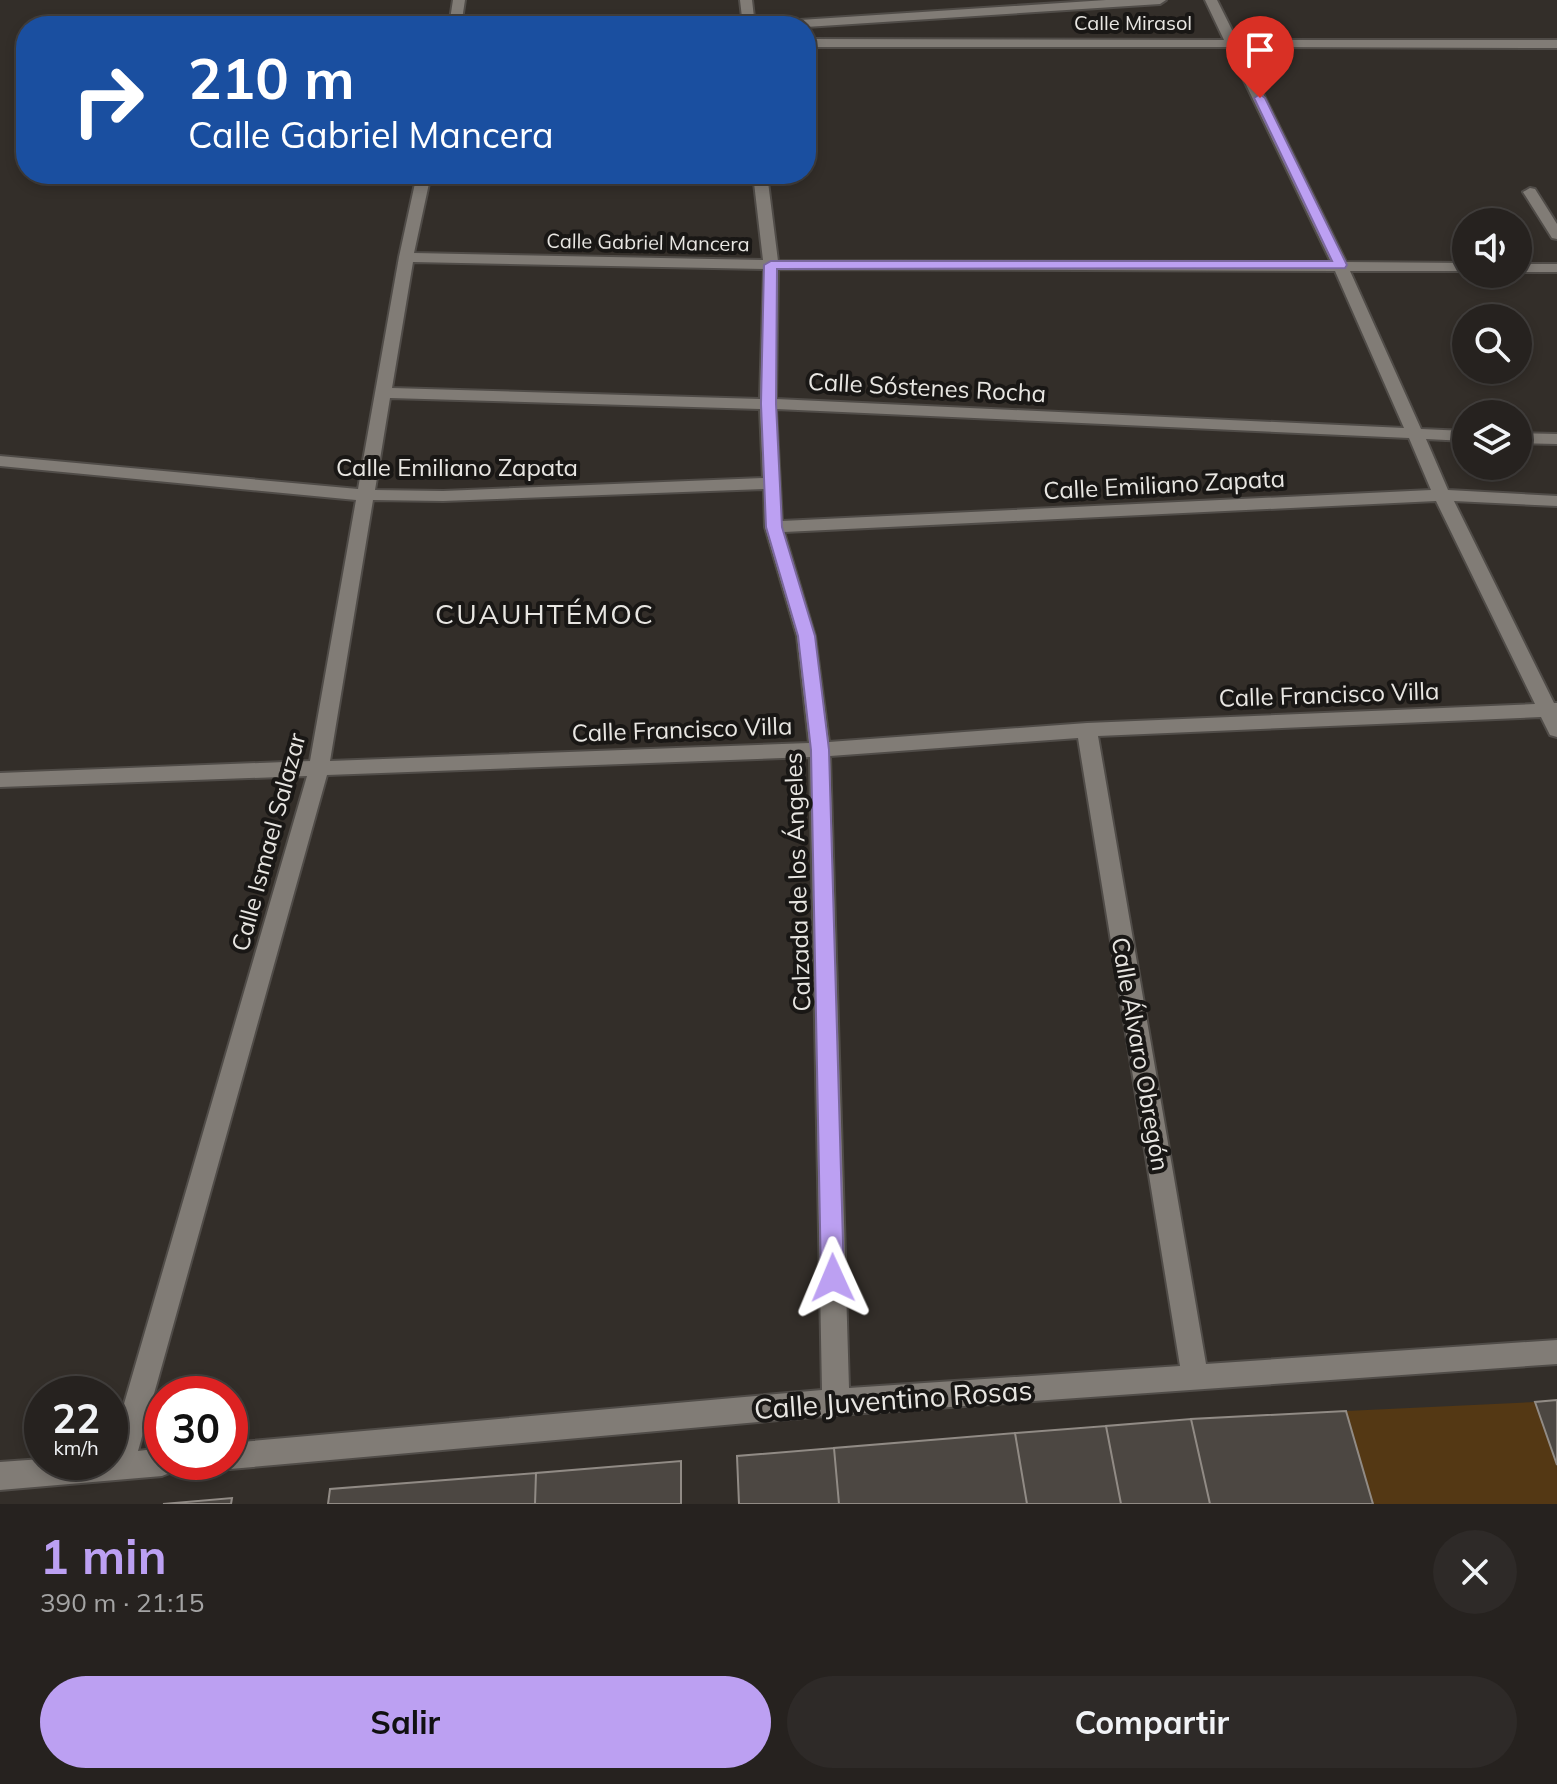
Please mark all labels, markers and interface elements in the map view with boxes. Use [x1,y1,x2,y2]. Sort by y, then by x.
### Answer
street label: Calle Mirasol [1074,10,1192,35]
pin [1226,16,1294,98]
icon: arrive [1238,28,1282,72]
text: 210 m [188,43,355,113]
icon: right [56,48,160,152]
text: Calle Gabriel Mancera [188,112,554,157]
map controls [1452,208,1532,480]
button: sound [1452,208,1532,288]
street label: Calle Gabriel Mancera [546,228,750,256]
button: search [1452,304,1532,384]
street label: Calle Sóstenes Rocha [807,366,1047,408]
button: layers [1452,400,1532,480]
street label: Calle Emiliano Zapata [336,452,578,482]
street label: Calle Emiliano Zapata [1042,463,1286,505]
district label: CUAUHTÉMOC [435,596,655,631]
street label: Calle Francisco Villa [1218,675,1440,713]
street label: Calle Francisco Villa [571,710,793,748]
street label: Calle Ismael Salazar [224,729,312,954]
street label: Calzada de los Ángeles [777,752,817,1012]
street label: Calle Álvaro Obregón [1106,935,1176,1173]
position arrow [791,1236,875,1320]
street label: Calle Juventino Rosas [753,1372,1033,1426]
speed limit sign: 30 [144,1376,248,1480]
text: 22 [52,1393,100,1443]
text: km/h [53,1435,99,1460]
text: 1 min [40,1526,167,1586]
button: close [1433,1530,1517,1614]
text: 390 m · 21:15 [40,1586,204,1619]
button: Salir [40,1676,771,1768]
button: Compartir [787,1676,1517,1768]

